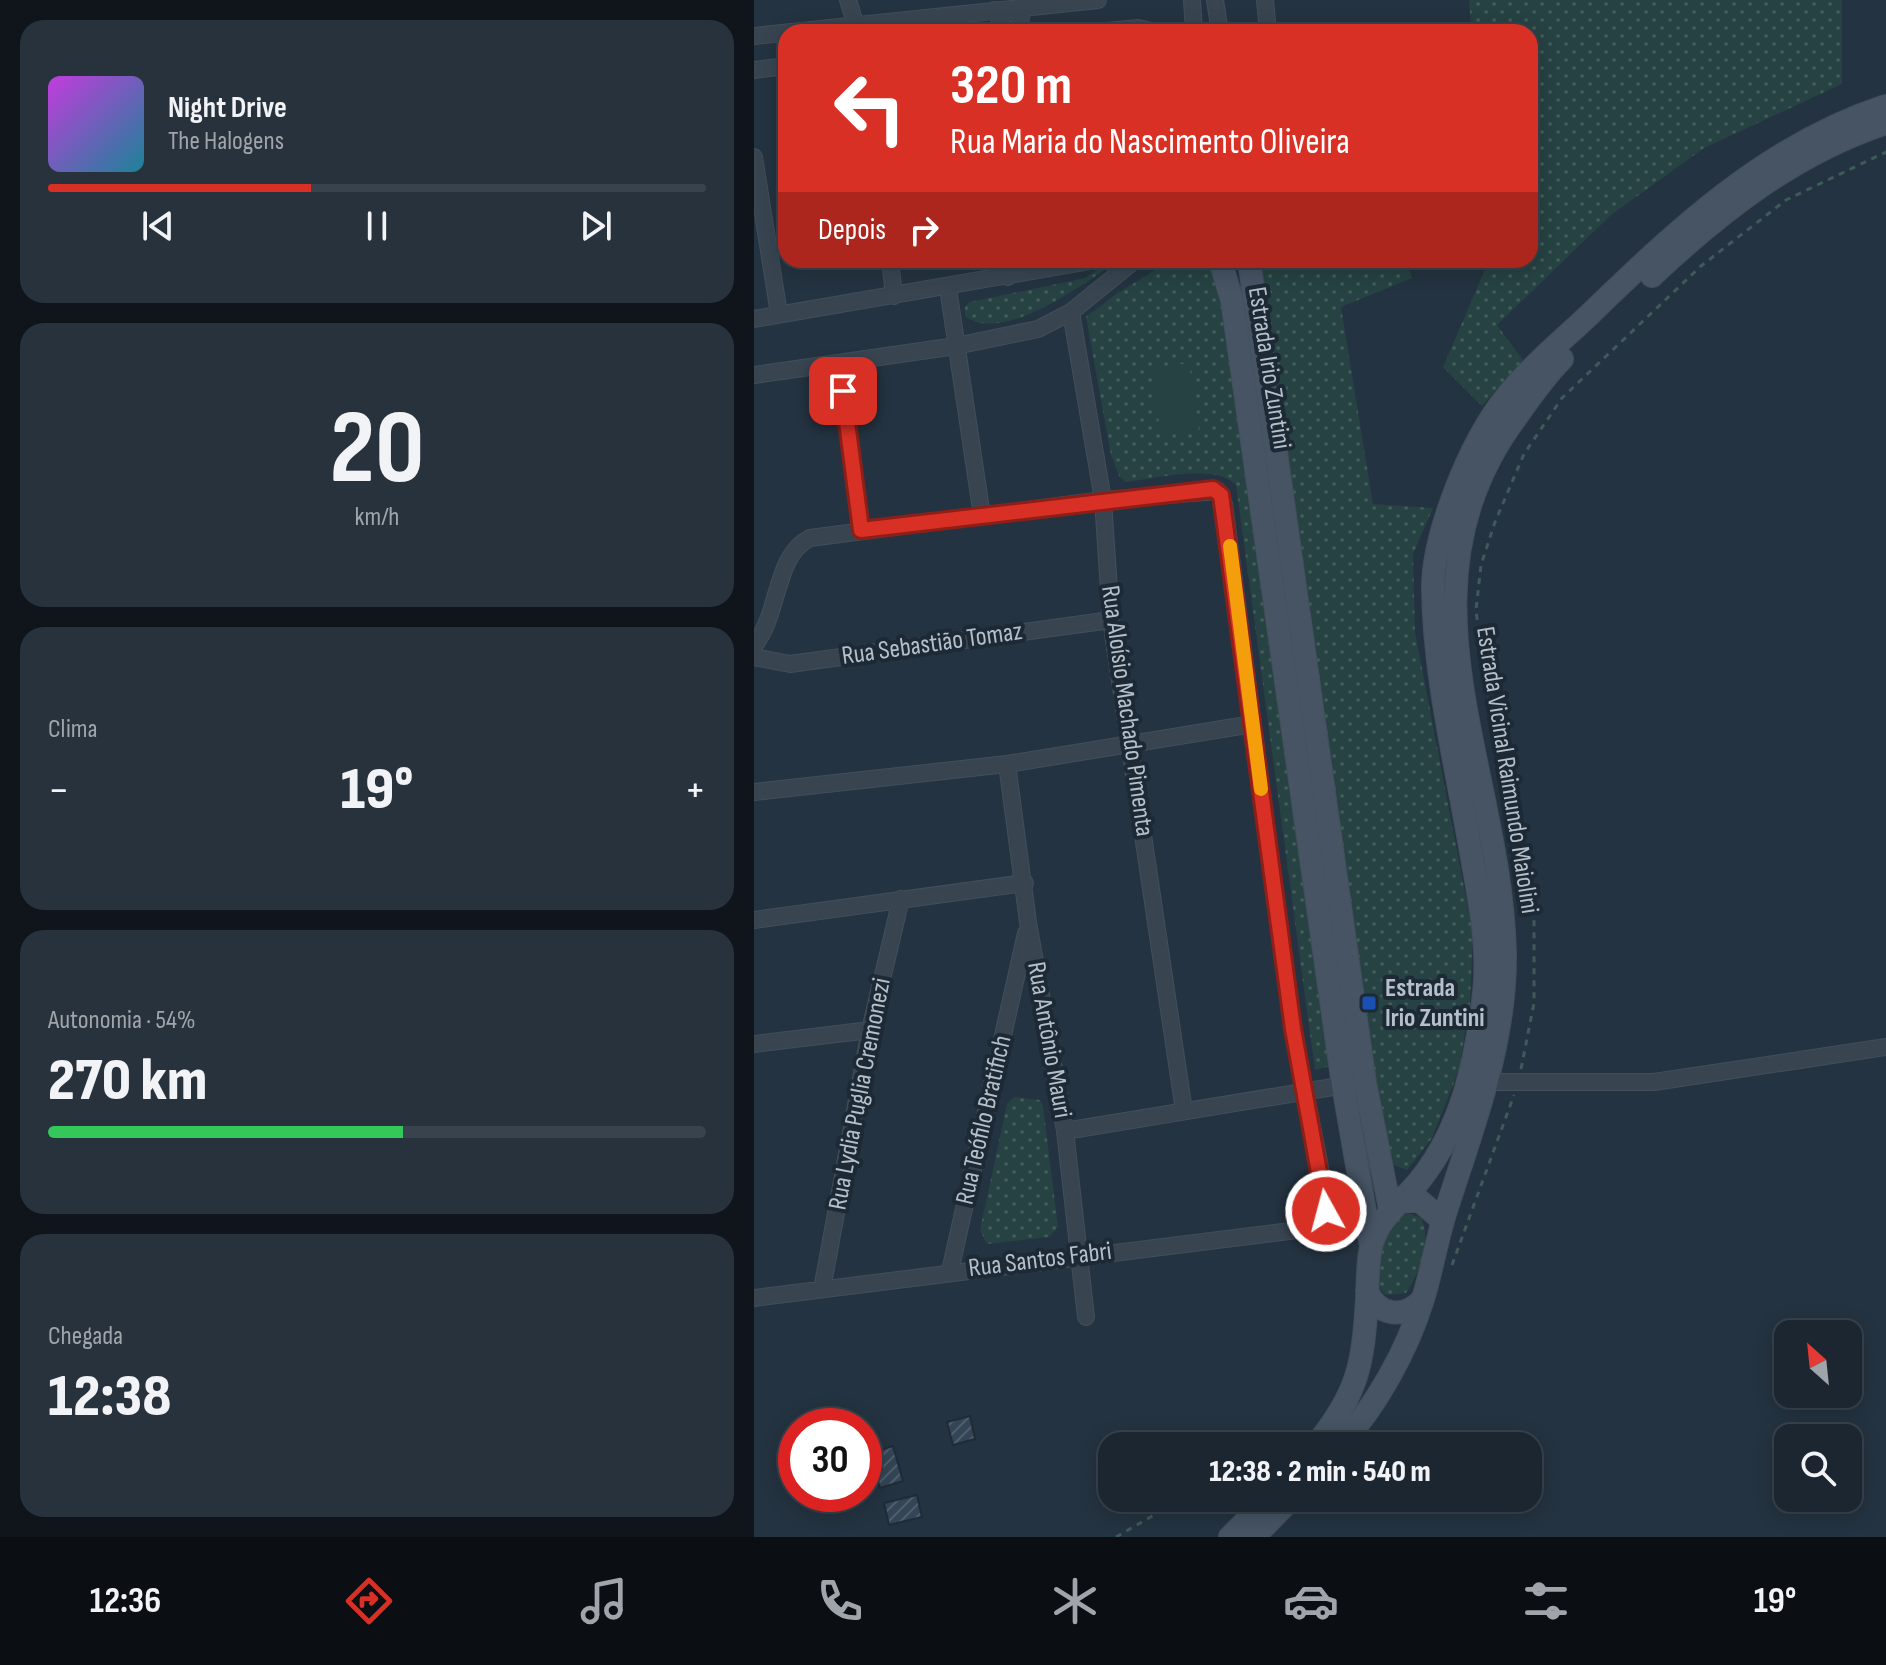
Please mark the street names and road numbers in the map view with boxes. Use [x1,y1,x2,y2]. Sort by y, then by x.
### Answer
street label: Estrada Irio Zuntini [1241,285,1297,451]
street label: Rua Aloísio Machado Pimenta [1094,584,1160,838]
street label: Rua Sebastião Tomaz [840,616,1024,672]
street label: Estrada Vicinal Raimundo Maiolini [1469,624,1545,916]
street label: Rua Antônio Mauri [1020,960,1078,1120]
street label: Rua Lydia Puglia Cremonezi [822,975,898,1213]
street label: Rua Teófilo Bratifich [950,1033,1018,1207]
street label: Rua Santos Fabri [967,1236,1113,1284]

